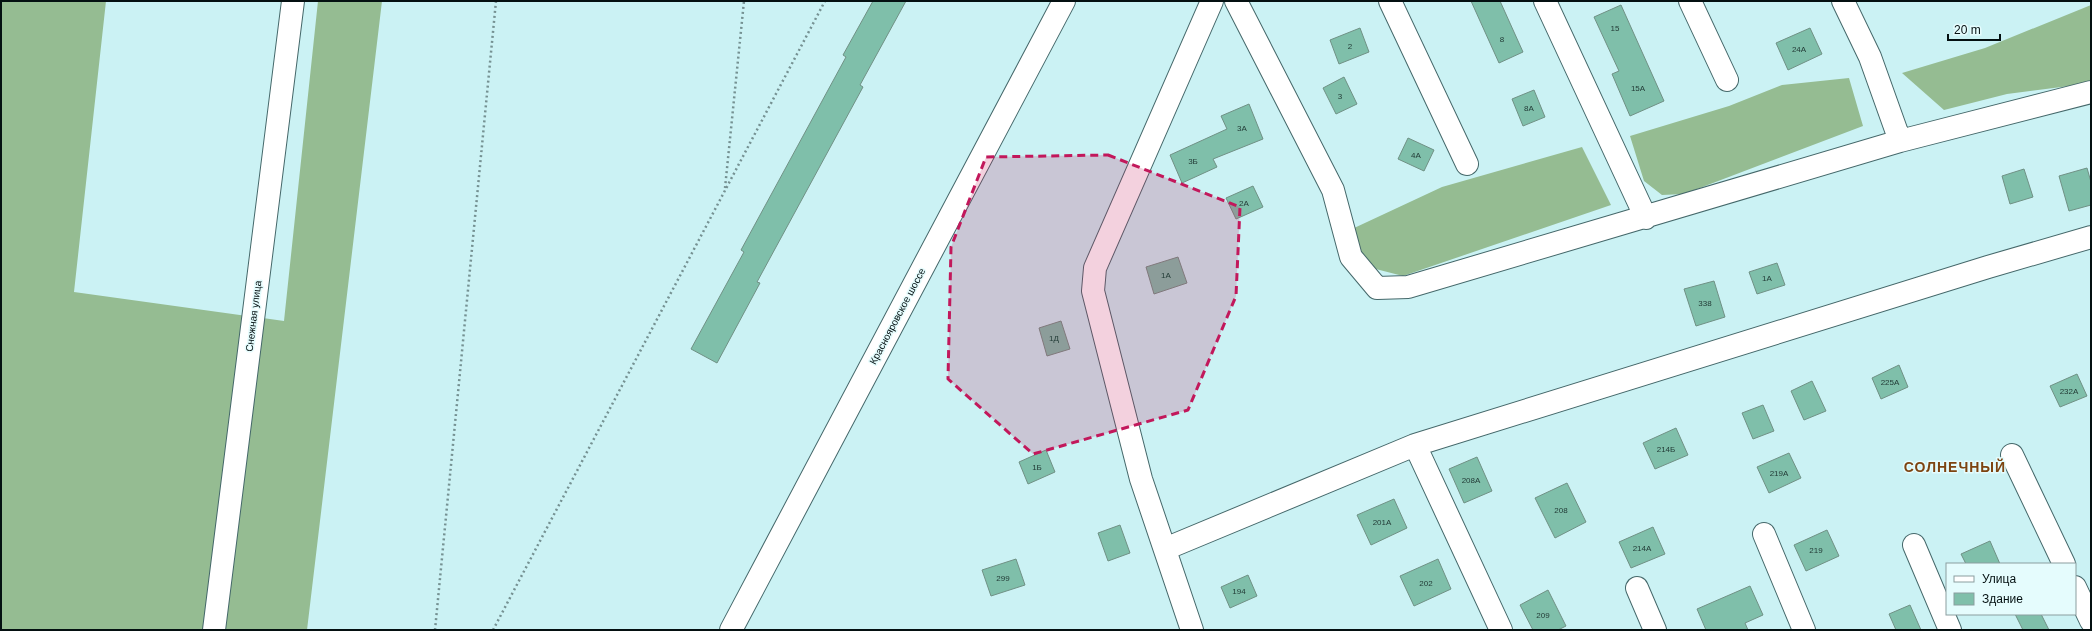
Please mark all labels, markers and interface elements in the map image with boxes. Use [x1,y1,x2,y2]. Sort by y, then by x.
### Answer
scale bar [1948,16,2000,42]
text: 20 m [1954,23,1981,37]
house number: 15 [1611,24,1620,33]
house number: 8 [1500,35,1505,44]
house number: 2 [1348,42,1353,51]
house number: 24А [1792,45,1807,54]
house number: 15А [1631,84,1646,93]
house number: 3 [1338,92,1343,101]
house number: 8А [1524,104,1535,113]
house number: 3А [1237,124,1248,133]
house number: 4А [1411,151,1422,160]
house number: 3Б [1188,157,1198,166]
house number: 2А [1239,199,1250,208]
street label: Краснояровское шоссе [867,266,928,366]
house number: 1А [1161,271,1172,280]
house number: 1А [1762,274,1773,283]
street label: Снежная улица [244,279,263,352]
house number: 338 [1698,299,1712,308]
house number: 1Д [1049,334,1060,343]
house number: 225А [1881,378,1900,387]
house number: 232А [2060,387,2079,396]
house number: 214Б [1657,445,1675,454]
district label: СОЛНЕЧНЫЙ [1904,458,2006,475]
house number: 1Б [1032,463,1042,472]
house number: 219А [1770,469,1789,478]
house number: 208А [1462,476,1481,485]
house number: 208 [1554,506,1568,515]
house number: 201А [1373,518,1392,527]
house number: 214А [1633,544,1652,553]
house number: 219 [1809,546,1823,555]
legend [1946,563,2076,615]
text: Улица [1982,572,2016,586]
house number: 299 [996,574,1010,583]
house number: 202 [1419,579,1433,588]
house number: 194 [1232,587,1246,596]
text: Здание [1982,592,2023,606]
house number: 209 [1536,611,1550,620]

